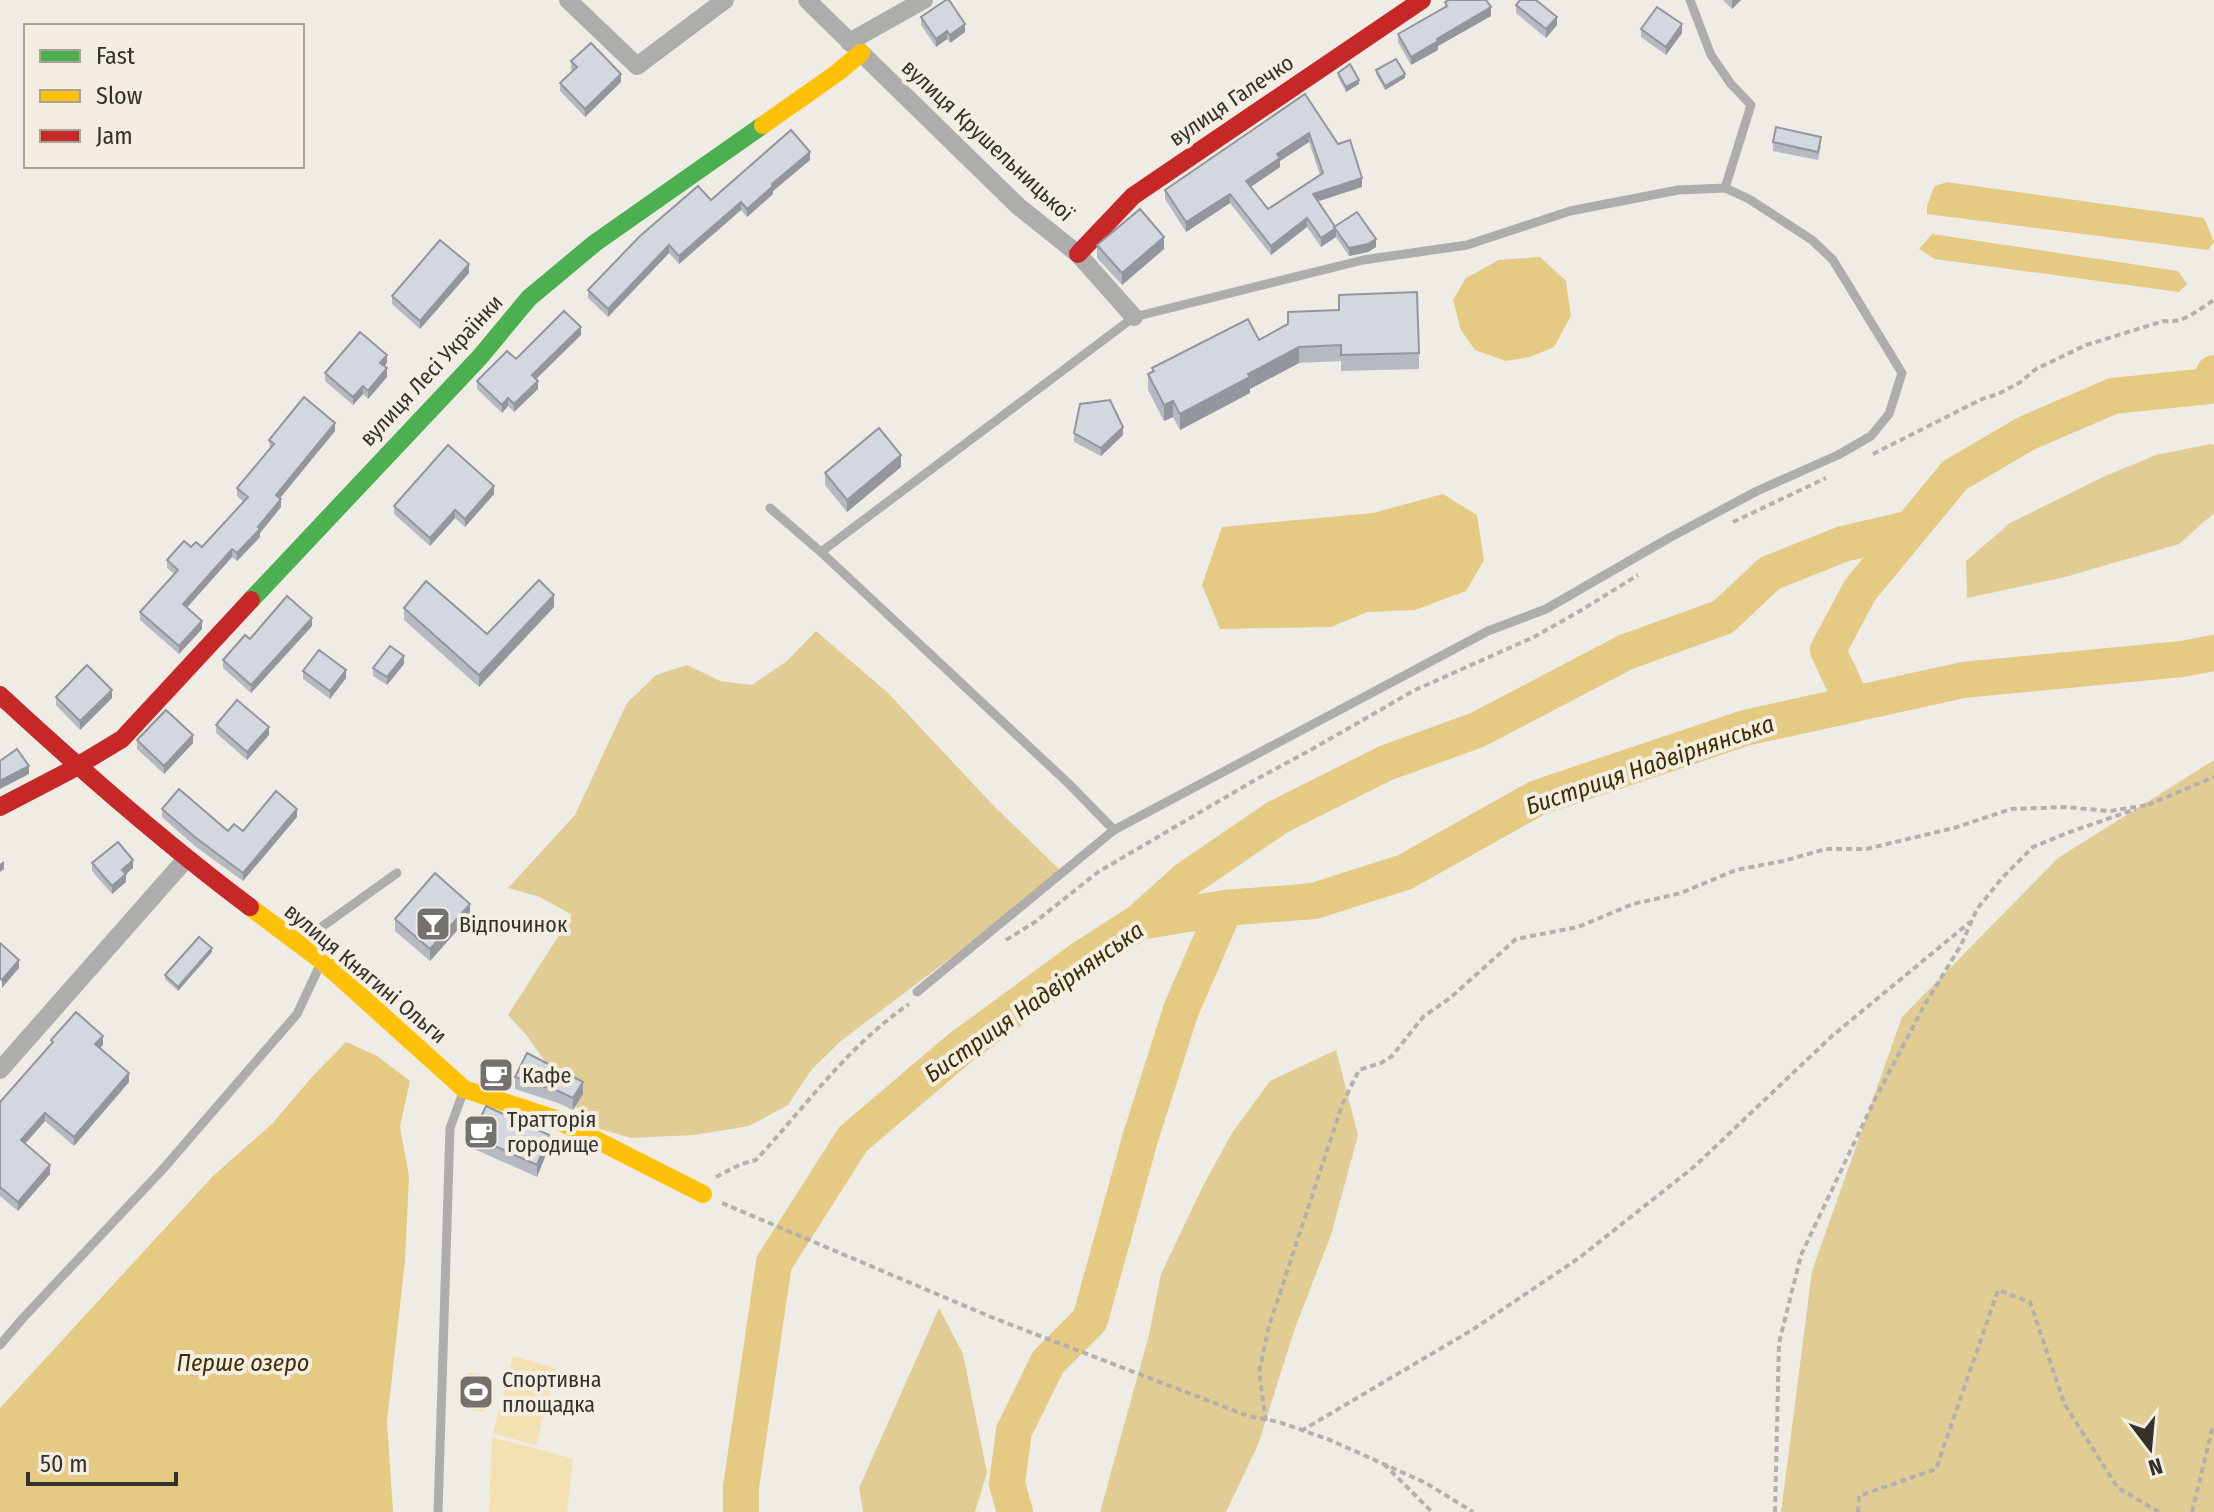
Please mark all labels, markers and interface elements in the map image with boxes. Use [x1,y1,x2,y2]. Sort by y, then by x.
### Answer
legend [24,24,304,168]
text: Fast [96,42,135,70]
street label: вулиця Галечко [1164,49,1299,152]
street label: вулиця Крушельницької [896,54,1079,227]
text: Slow [96,82,143,110]
text: Jam [96,122,133,150]
street label: вулиця Лесі Українки [354,289,508,452]
water label: Бистриця Надвірнянська [1522,709,1778,821]
street label: вулиця Княгині Ольги [279,898,452,1049]
bar icon: Відпочинок [414,905,452,943]
place label: Відпочинок [459,911,568,938]
water label: Бистриця Надвірнянська [919,916,1149,1088]
cafe icon: Кафе [477,1056,515,1094]
place label: Кафе [522,1062,571,1089]
place label: Тратторія городище [507,1106,599,1158]
cafe icon: Тратторія городище [462,1113,500,1151]
water label: Перше озеро [177,1349,309,1377]
place label: Спортивна площадка [502,1366,602,1418]
sports icon: Спортивна площадка [457,1373,495,1411]
north arrow [2110,1408,2190,1488]
scale bar [28,1436,176,1486]
text: 50 m [40,1450,88,1478]
text: N [2145,1452,2165,1482]

